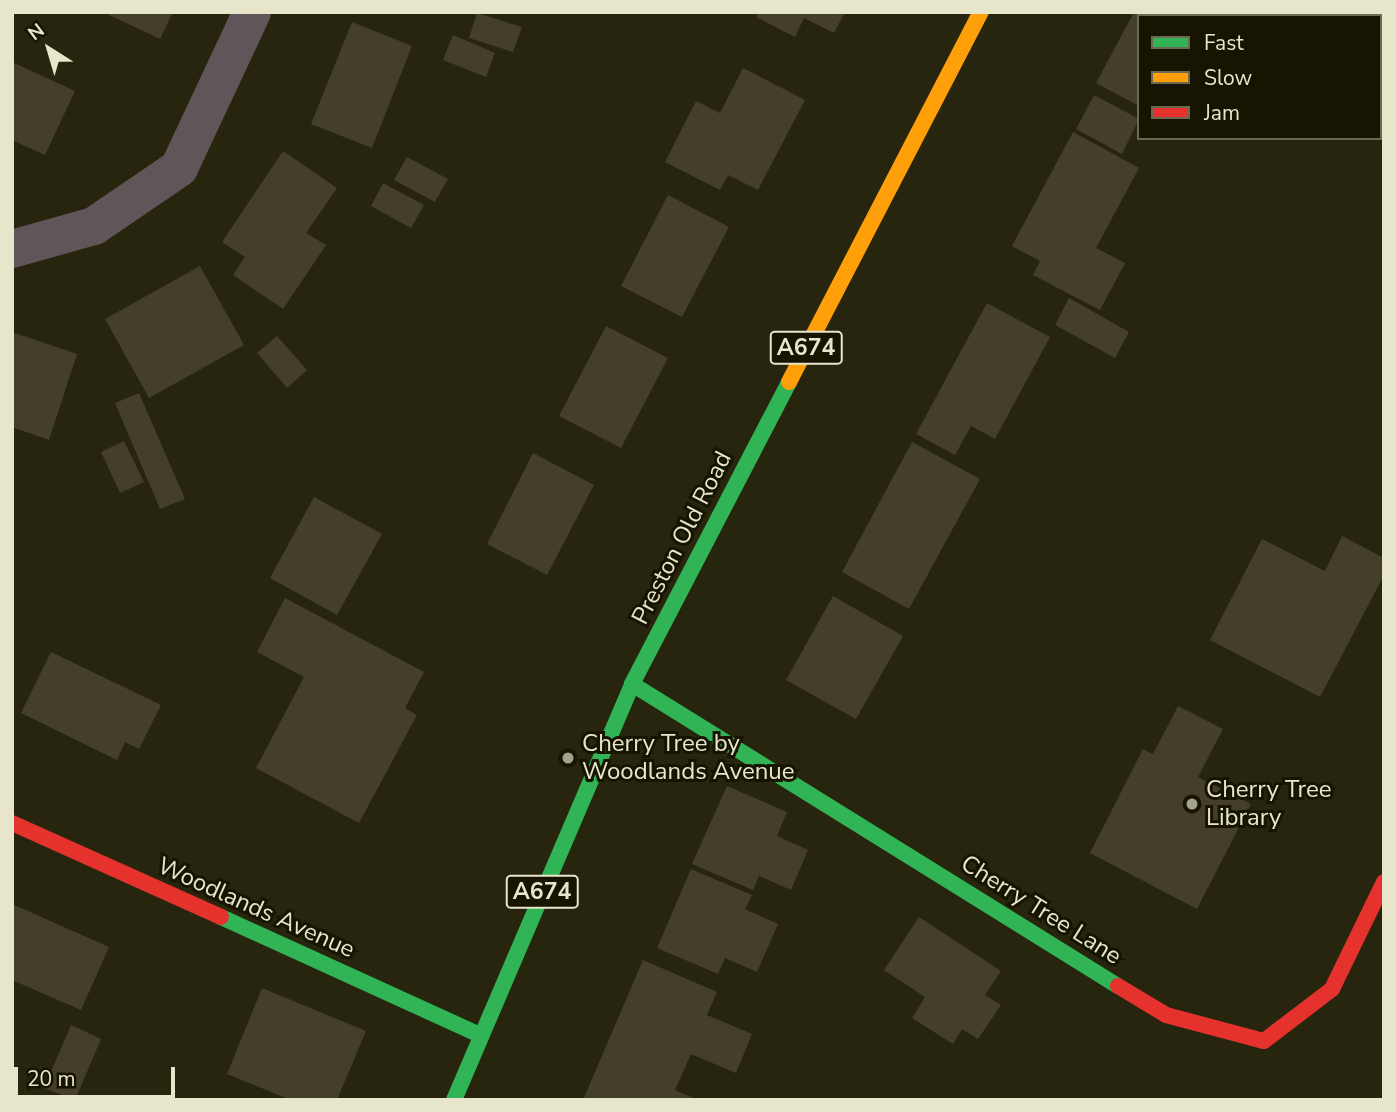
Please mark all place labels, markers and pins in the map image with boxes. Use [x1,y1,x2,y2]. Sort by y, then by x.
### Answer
place label: Cherry Tree by Woodlands Avenue [582,730,795,786]
marker: Cherry Tree by Woodlands Avenue [560,750,576,766]
place label: Cherry Tree Library [1206,776,1332,832]
marker: Cherry Tree Library [1184,796,1200,812]

